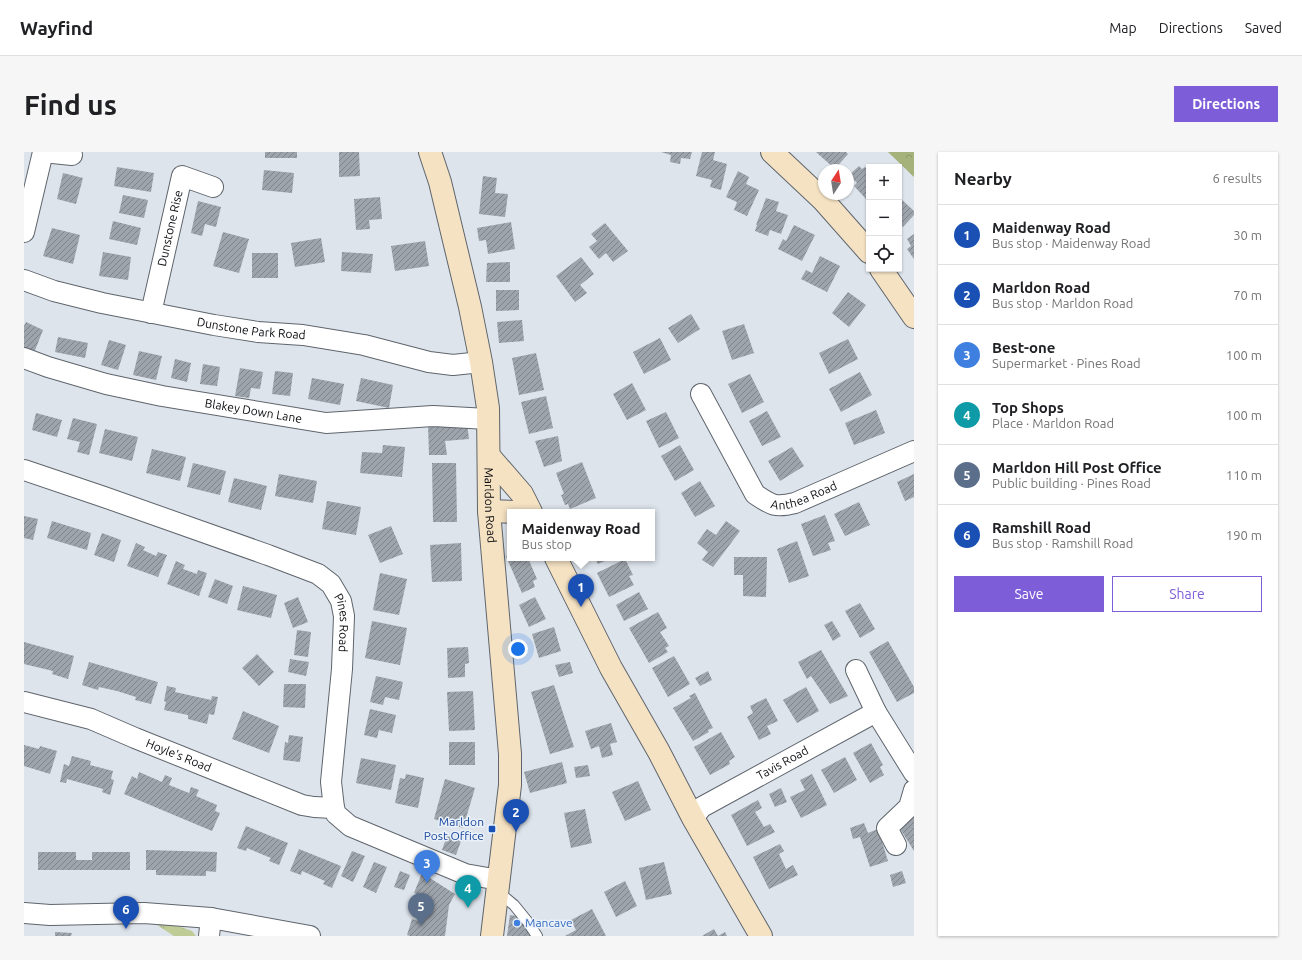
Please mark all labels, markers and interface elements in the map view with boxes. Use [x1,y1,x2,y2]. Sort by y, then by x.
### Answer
text: Wayfind [20,17,93,39]
text: Map [1109,20,1137,36]
text: Directions [1159,20,1223,36]
text: Saved [1245,20,1282,36]
button: Directions [1174,86,1278,122]
text: Find us [24,89,117,120]
north arrow [818,164,854,200]
map controls [866,164,902,272]
button: + [866,164,902,200]
text: Nearby [954,169,1012,188]
text: 6 results [1212,171,1262,185]
street label: Dunstone Rise [155,189,185,267]
button: − [866,200,902,236]
text: Maidenway Road [992,219,1111,236]
text: 1 [963,228,971,242]
text: 30 m [1233,228,1262,242]
button: locate [866,236,902,272]
text: Bus stop · Maidenway Road [992,236,1151,250]
text: Marldon Road [992,279,1090,296]
text: 2 [963,288,971,302]
text: 70 m [1233,288,1262,302]
text: Bus stop · Marldon Road [992,296,1133,310]
street label: Dunstone Park Road [196,315,306,341]
text: Best-one [992,339,1055,356]
text: 3 [963,348,971,362]
text: 100 m [1226,348,1262,362]
text: Supermarket · Pines Road [992,356,1141,370]
street label: Blakey Down Lane [204,396,303,425]
text: Top Shops [992,399,1064,416]
text: 4 [963,408,971,422]
text: 100 m [1226,408,1262,422]
text: Place · Marldon Road [992,416,1114,430]
text: Marldon Hill Post Office [992,459,1162,476]
street label: Marldon Road [483,467,499,543]
text: 5 [963,468,971,482]
text: 110 m [1226,468,1262,482]
text: Public building · Pines Road [992,476,1151,490]
street label: Anthea Road [769,479,839,512]
popup [507,509,655,561]
text: Ramshill Road [992,519,1091,536]
text: Maidenway Road [522,520,640,537]
text: 6 [963,528,971,542]
text: 190 m [1226,528,1262,542]
text: Bus stop · Ramshill Road [992,536,1133,550]
text: Bus stop [522,537,572,551]
pin: 1 [568,574,594,607]
button: Save [954,576,1104,612]
button: Share [1112,576,1262,612]
street label: Pines Road [332,591,351,653]
your location [508,639,528,659]
street label: Hoyle's Road [144,736,213,774]
street label: Tavis Road [754,743,810,782]
pin: 2 [503,799,529,832]
place label: Marldon Post Office [424,815,484,842]
marker: Marldon Post Office [487,824,497,834]
pin: 3 [414,850,440,883]
pin: 4 [455,875,481,908]
pin: 5 [408,893,434,926]
pin: 6 [113,896,139,929]
place label: Mancave [525,916,573,929]
marker: Mancave [512,918,522,928]

